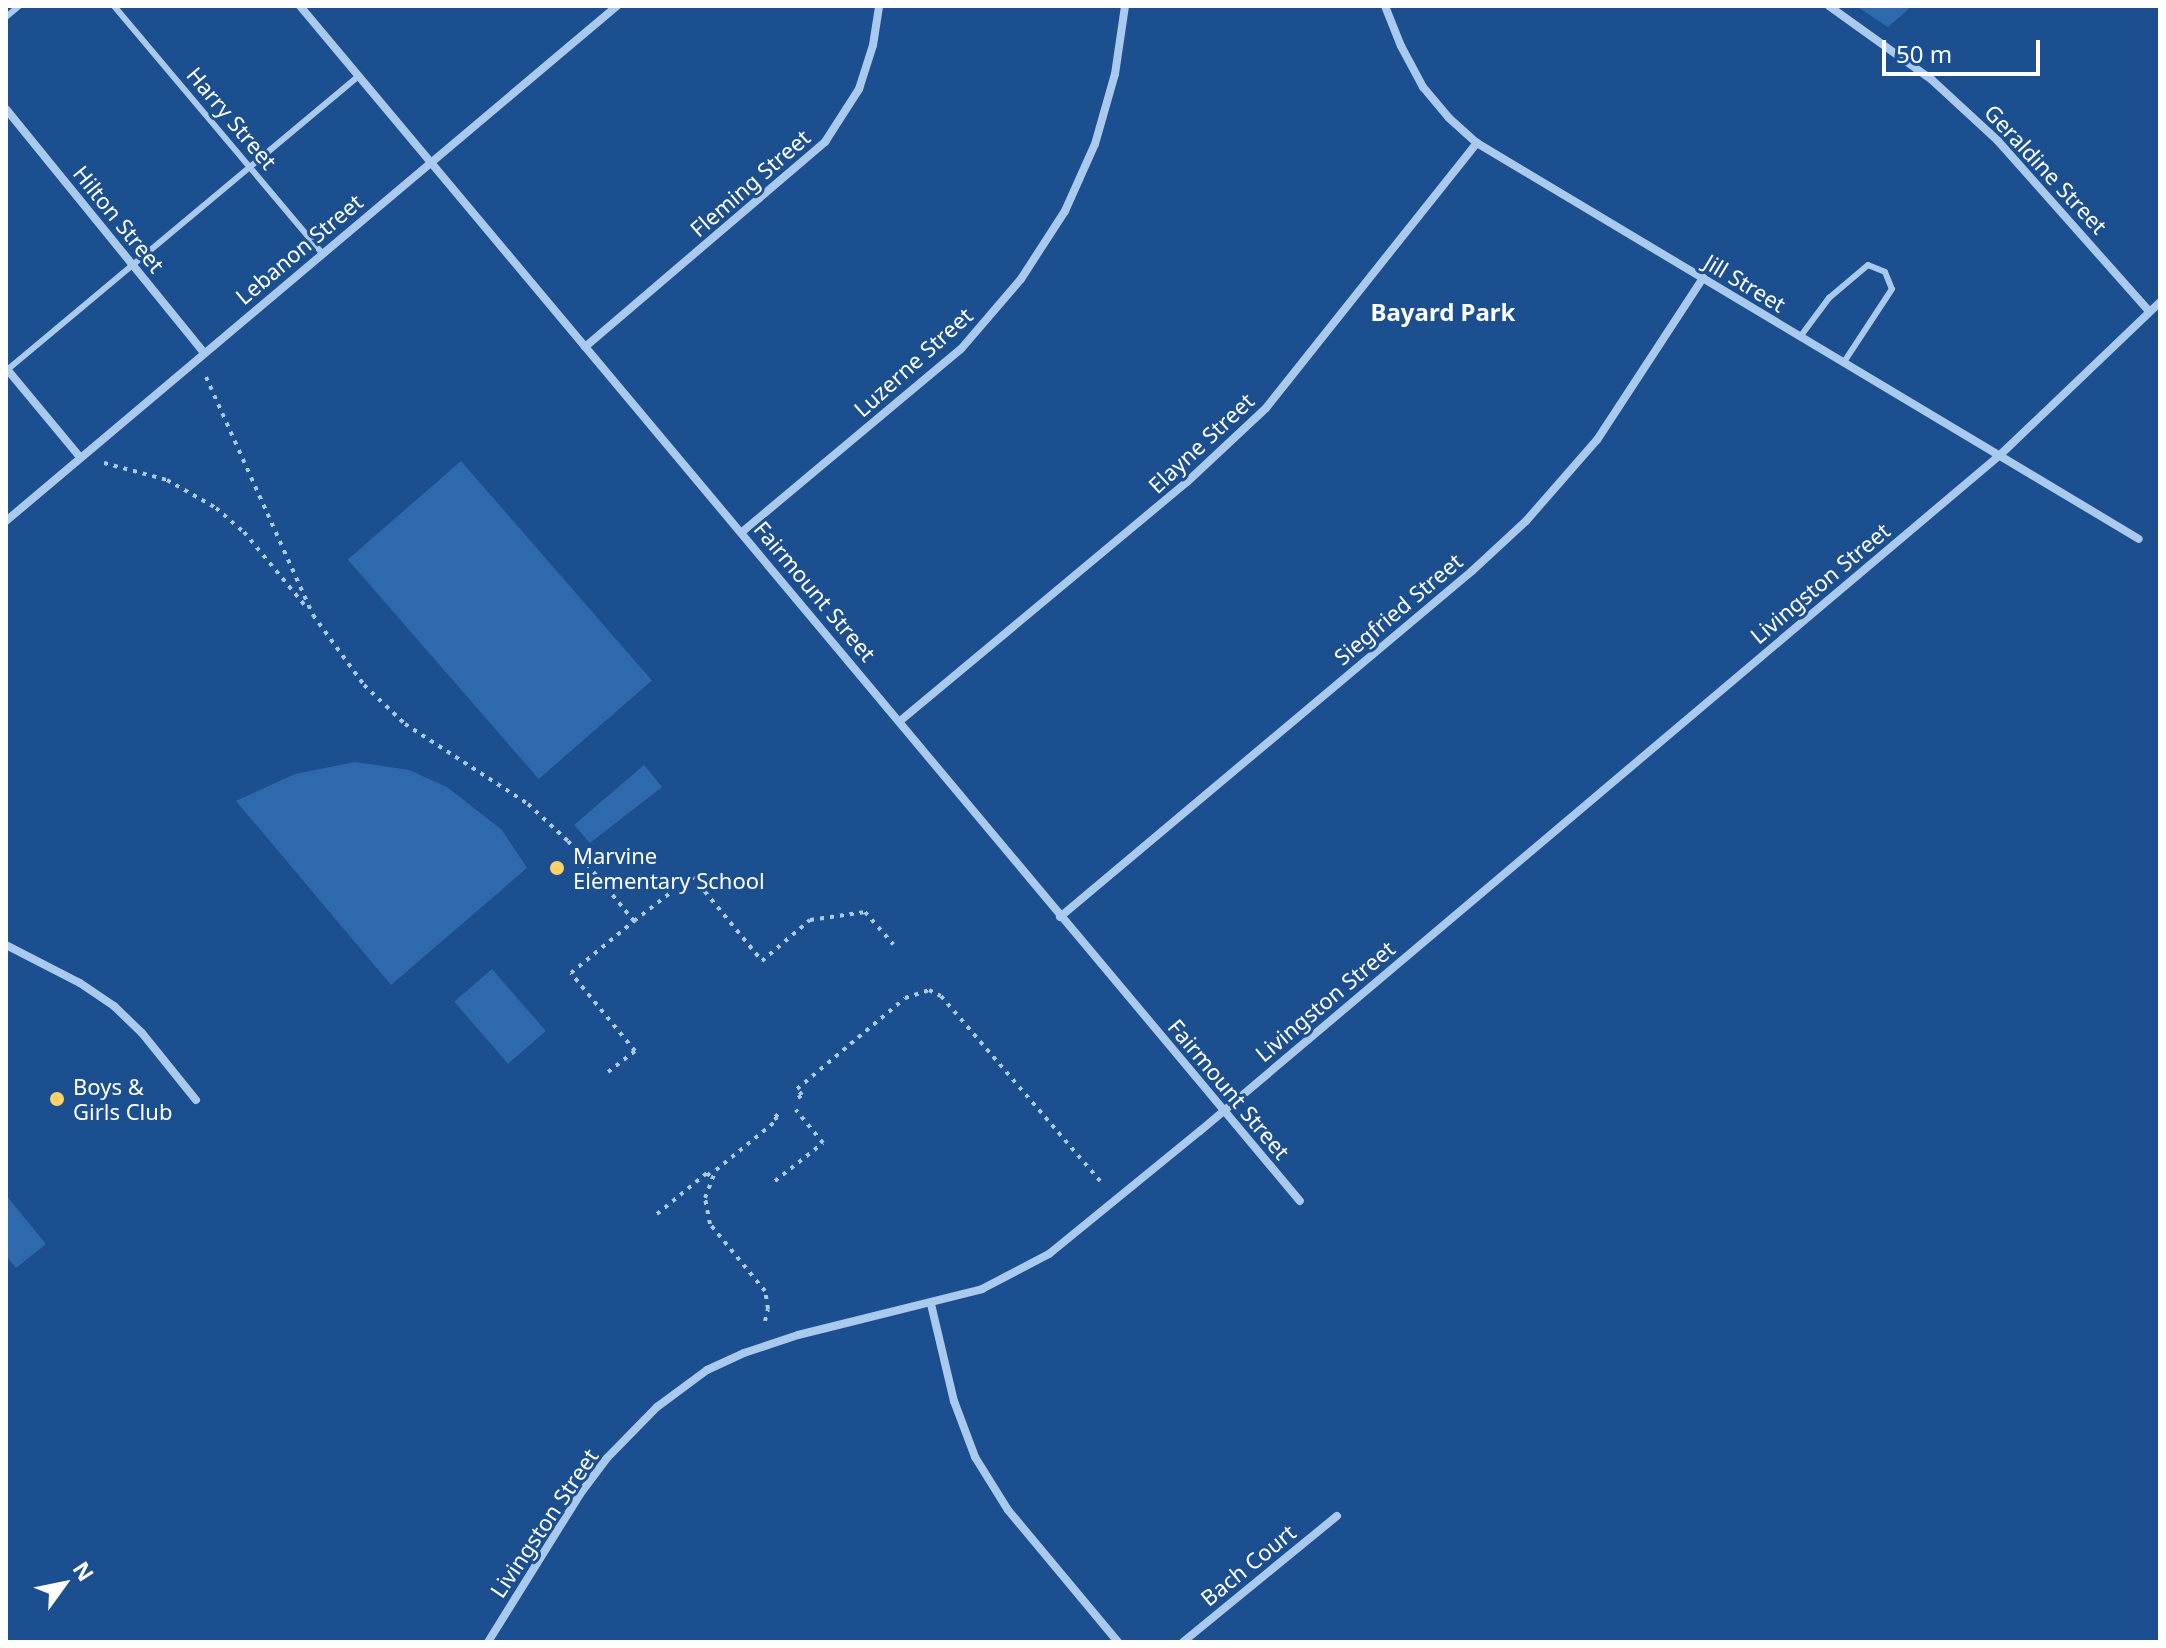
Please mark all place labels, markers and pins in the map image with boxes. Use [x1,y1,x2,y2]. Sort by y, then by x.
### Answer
place label: Marvine Elementary School [573,842,765,894]
marker: Marvine Elementary School [548,859,566,877]
place label: Boys & Girls Club [73,1073,172,1124]
marker: Boys & Girls Club [48,1090,66,1108]

